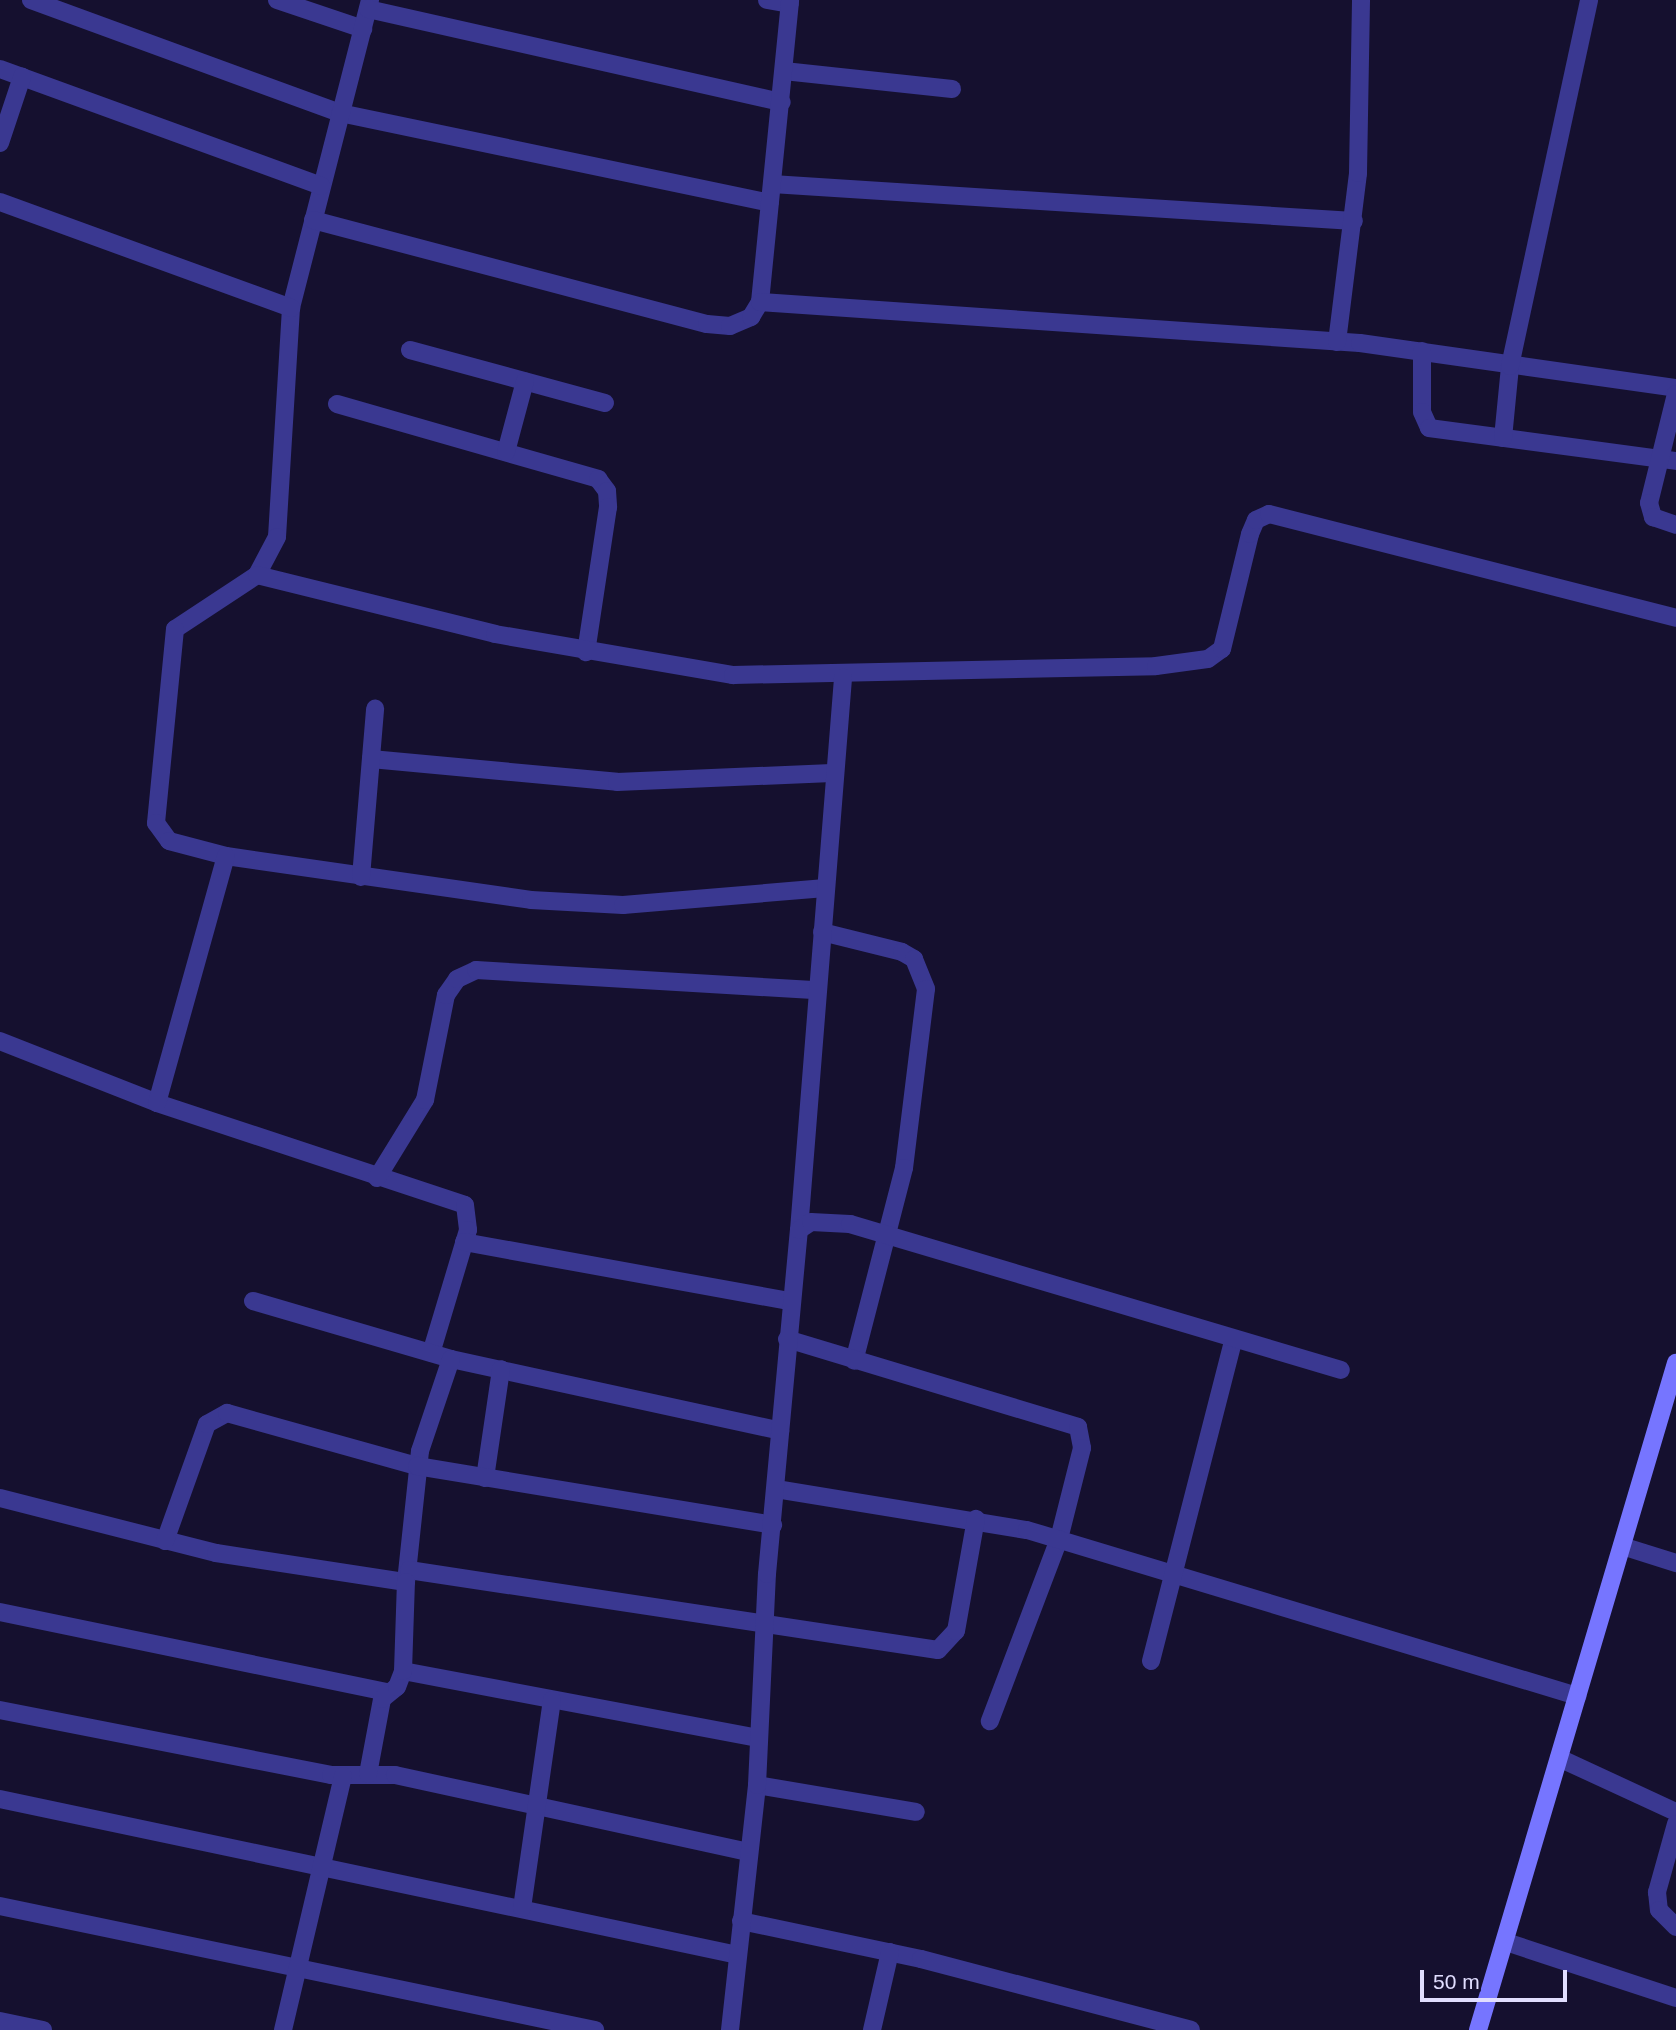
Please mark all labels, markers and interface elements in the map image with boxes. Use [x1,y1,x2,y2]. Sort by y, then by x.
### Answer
scale bar [1424,1956,1571,2000]
text: 50 m [1433,1970,1480,1993]

